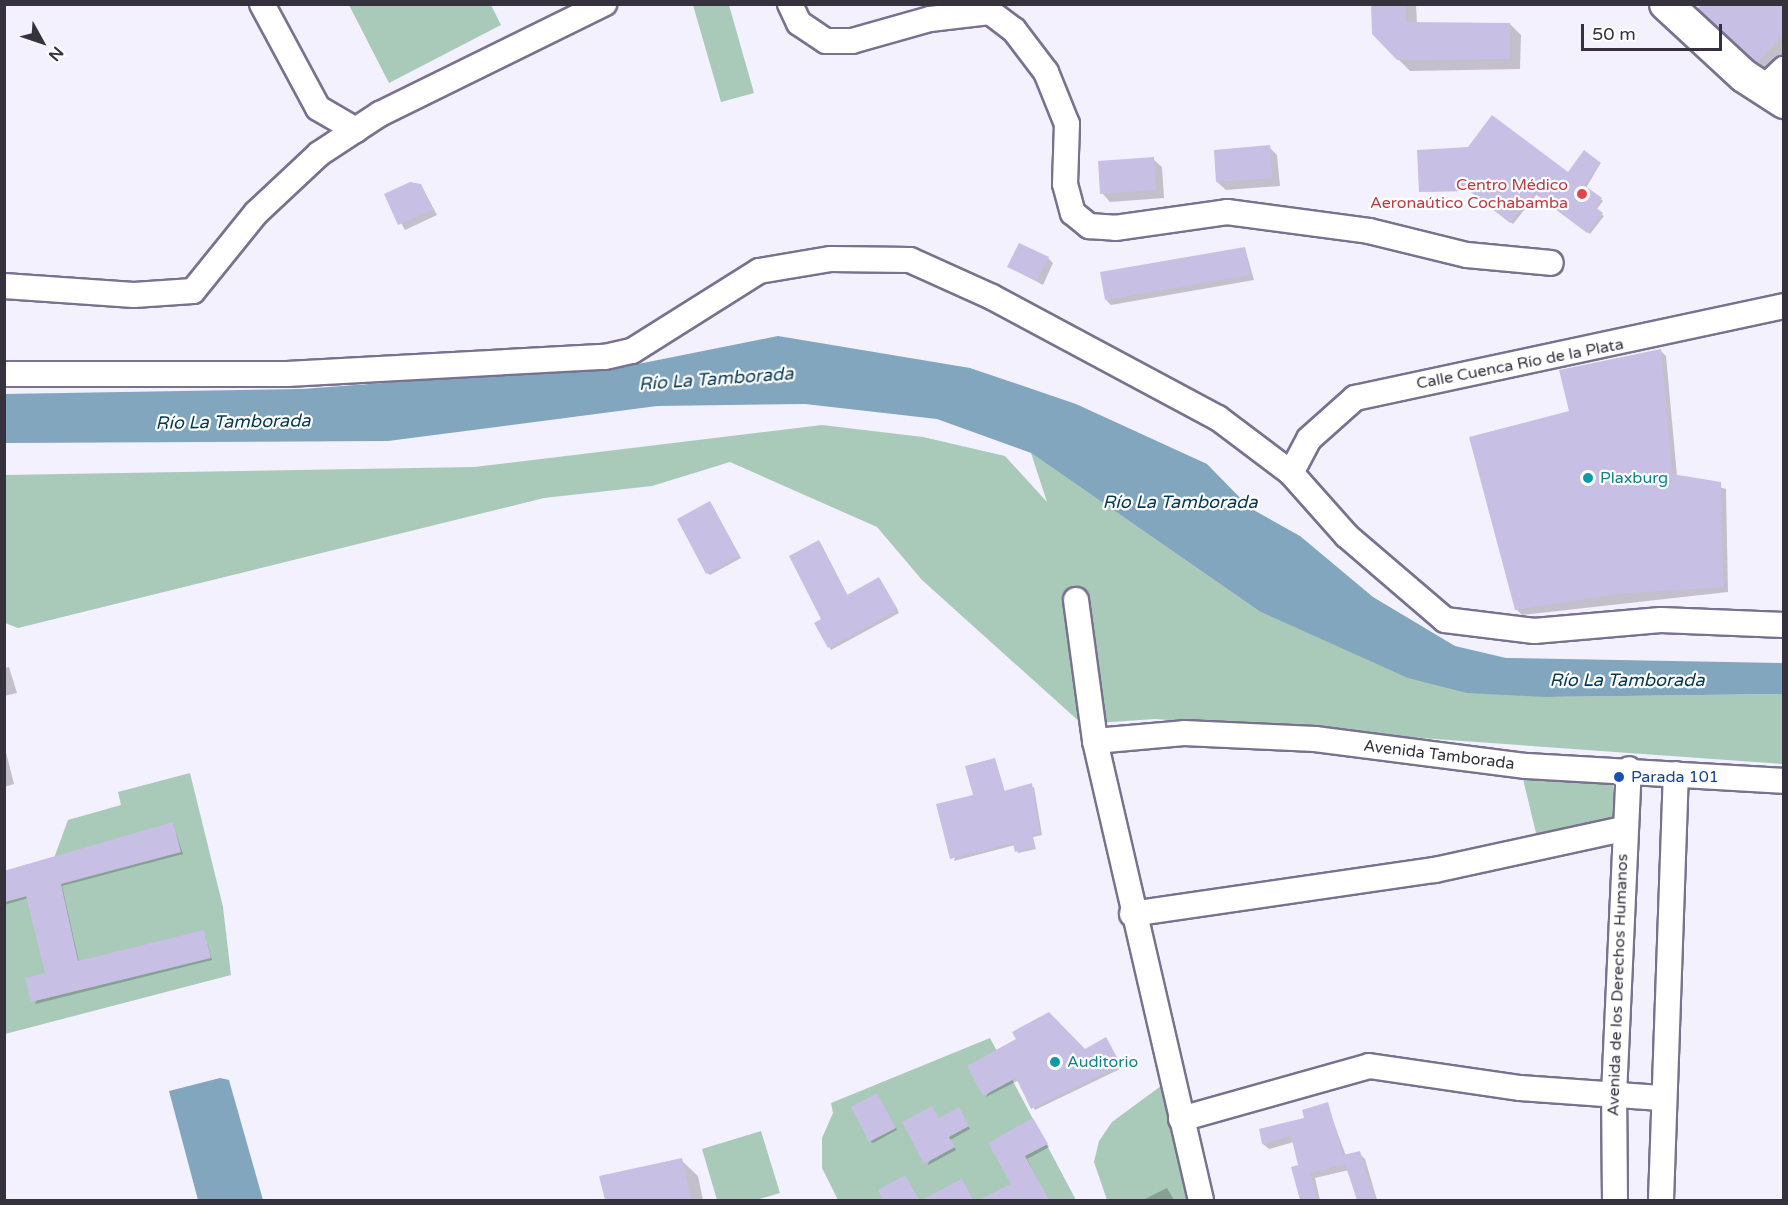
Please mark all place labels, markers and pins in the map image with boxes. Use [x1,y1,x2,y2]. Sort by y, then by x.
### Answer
place label: Centro Médico Aeronaútico Cochabamba [1370,175,1568,213]
marker: Centro Médico Aeronaútico Cochabamba [1573,185,1591,203]
place label: Plaxburg [1600,468,1668,488]
marker: Plaxburg [1581,471,1595,485]
place label: Parada 101 [1631,767,1719,787]
marker: Parada 101 [1612,770,1626,784]
place label: Auditorio [1067,1052,1138,1072]
marker: Auditorio [1048,1055,1062,1069]

